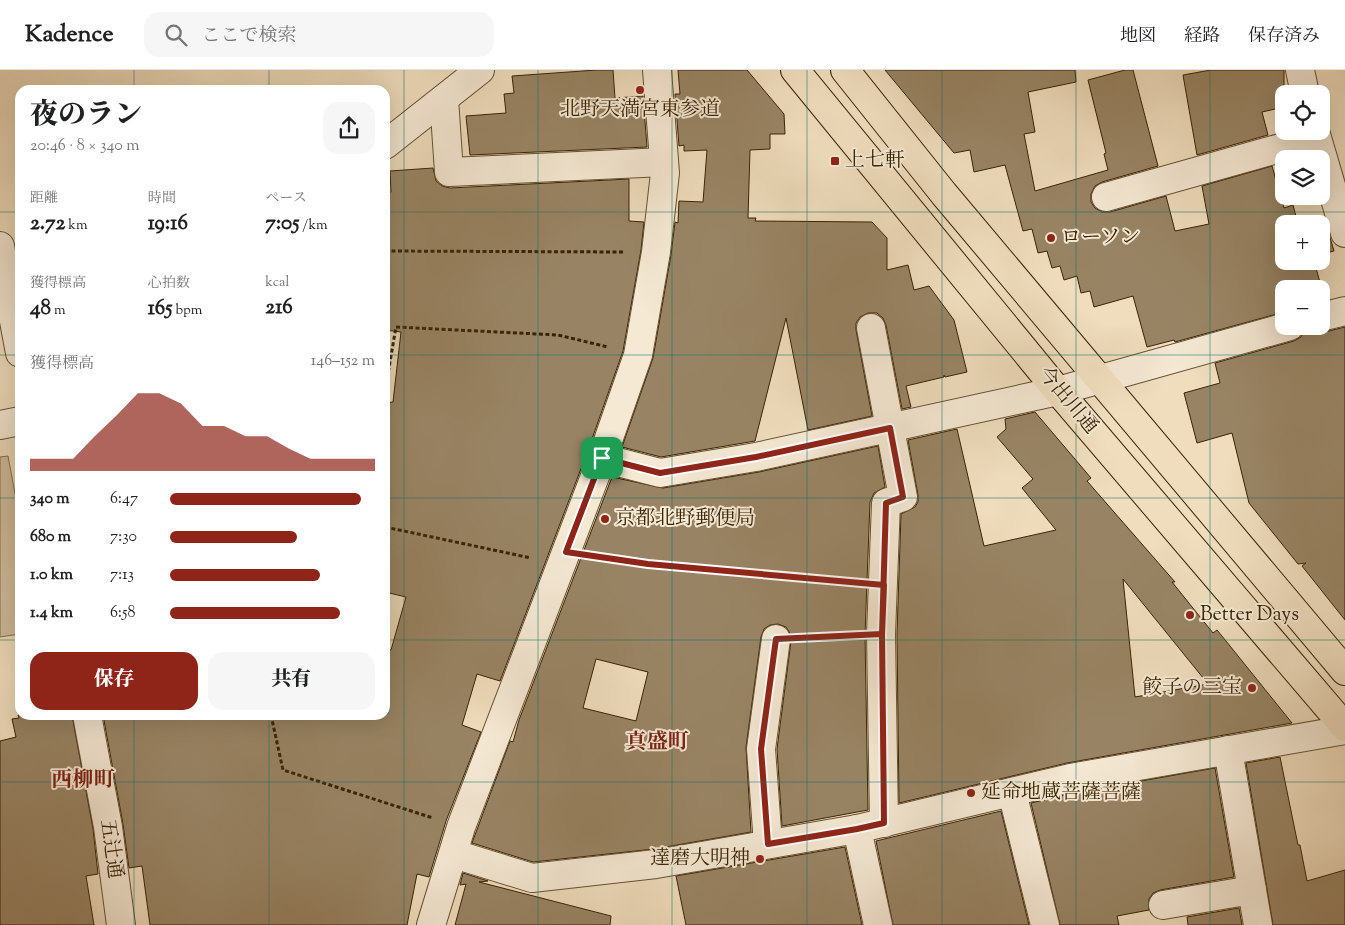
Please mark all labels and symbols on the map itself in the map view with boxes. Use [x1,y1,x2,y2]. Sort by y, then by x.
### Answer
marker: 北野天満宮東参道 [634,84,646,96]
place label: 北野天満宮東参道 [560,96,720,125]
place label: 上七軒 [845,147,905,176]
marker: 上七軒 [829,155,841,167]
place label: ローソン [1061,224,1140,253]
marker: ローソン [1045,232,1057,244]
street label: 今出川通 [1030,361,1104,441]
pin [581,437,623,479]
place label: 京都北野郵便局 [615,505,755,534]
marker: 京都北野郵便局 [599,513,611,525]
place label: Better Days [1200,601,1299,630]
marker: Better Days [1184,609,1196,621]
place label: 餃子の三宝 [1142,674,1242,703]
marker: 餃子の三宝 [1246,682,1258,694]
district label: 真盛町 [626,728,689,758]
district label: 西柳町 [52,766,115,796]
place label: 延命地蔵菩薩菩薩 [981,779,1141,808]
marker: 延命地蔵菩薩菩薩 [965,787,977,799]
street label: 五辻通 [91,817,129,881]
place label: 達磨大明神 [650,845,750,874]
marker: 達磨大明神 [754,853,766,865]

